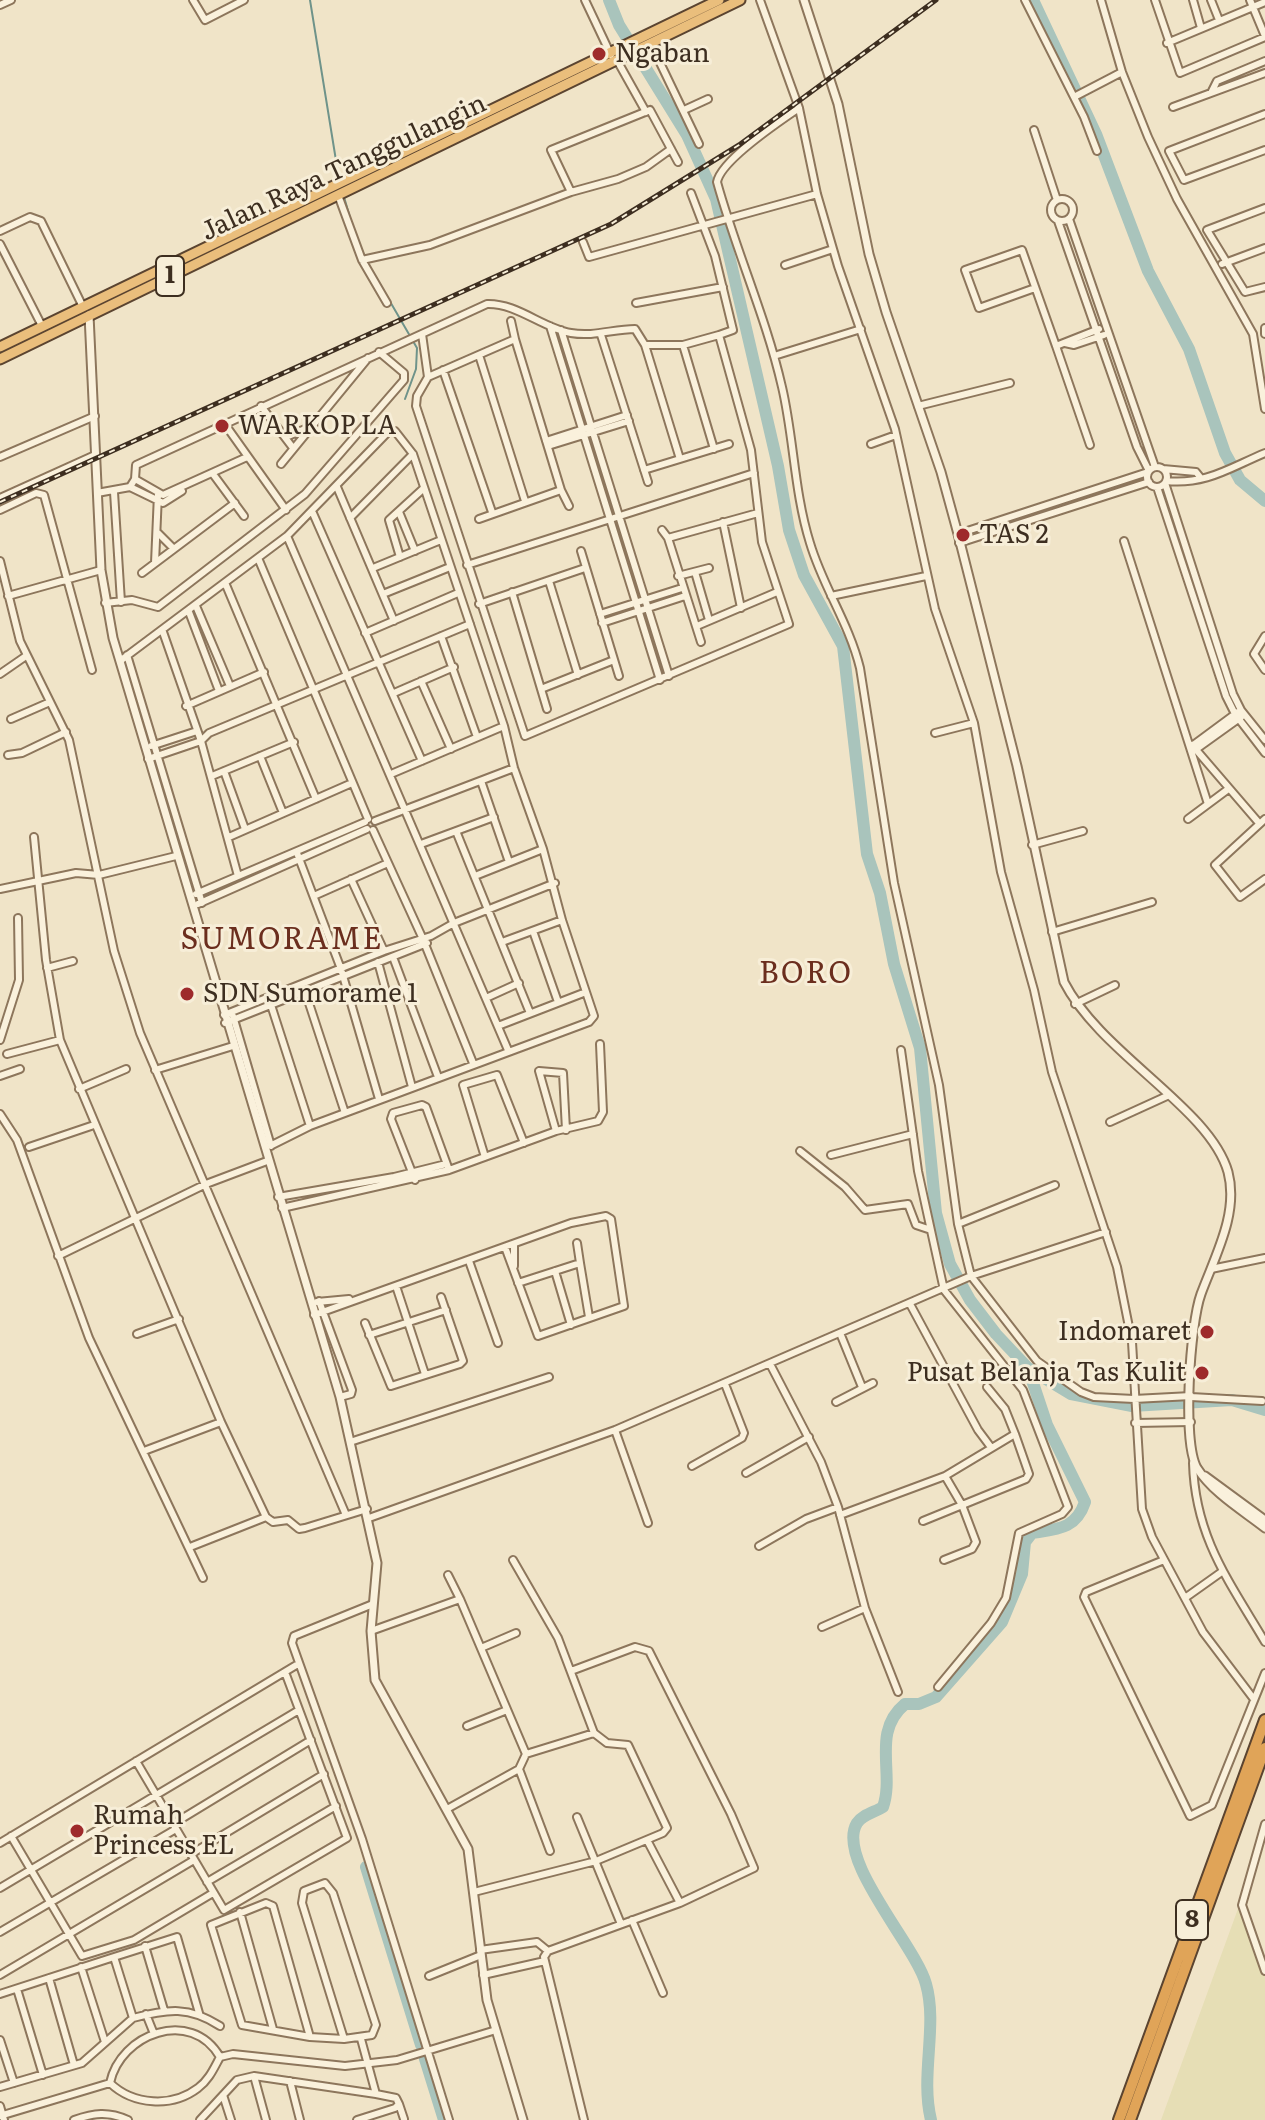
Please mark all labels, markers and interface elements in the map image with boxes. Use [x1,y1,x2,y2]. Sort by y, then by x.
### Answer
place label: Ngaban [615,38,710,70]
marker: Ngaban [590,45,608,63]
street label: Jalan Raya Tanggulangin [196,88,492,248]
road number: 1 [156,256,184,296]
place label: WARKOP LA [238,410,396,442]
marker: WARKOP LA [213,417,231,435]
place label: TAS 2 [979,519,1049,551]
marker: TAS 2 [954,526,972,544]
district label: SUMORAME [180,922,384,958]
district label: BORO [759,956,853,992]
place label: SDN Sumorame 1 [203,978,418,1010]
marker: SDN Sumorame 1 [178,985,196,1003]
place label: Indomaret [1058,1316,1191,1348]
marker: Indomaret [1198,1323,1216,1341]
place label: Pusat Belanja Tas Kulit [907,1357,1186,1389]
marker: Pusat Belanja Tas Kulit [1193,1364,1211,1382]
place label: Rumah Princess EL [93,1800,234,1862]
marker: Rumah Princess EL [68,1822,86,1840]
road number: 8 [1176,1900,1208,1940]

